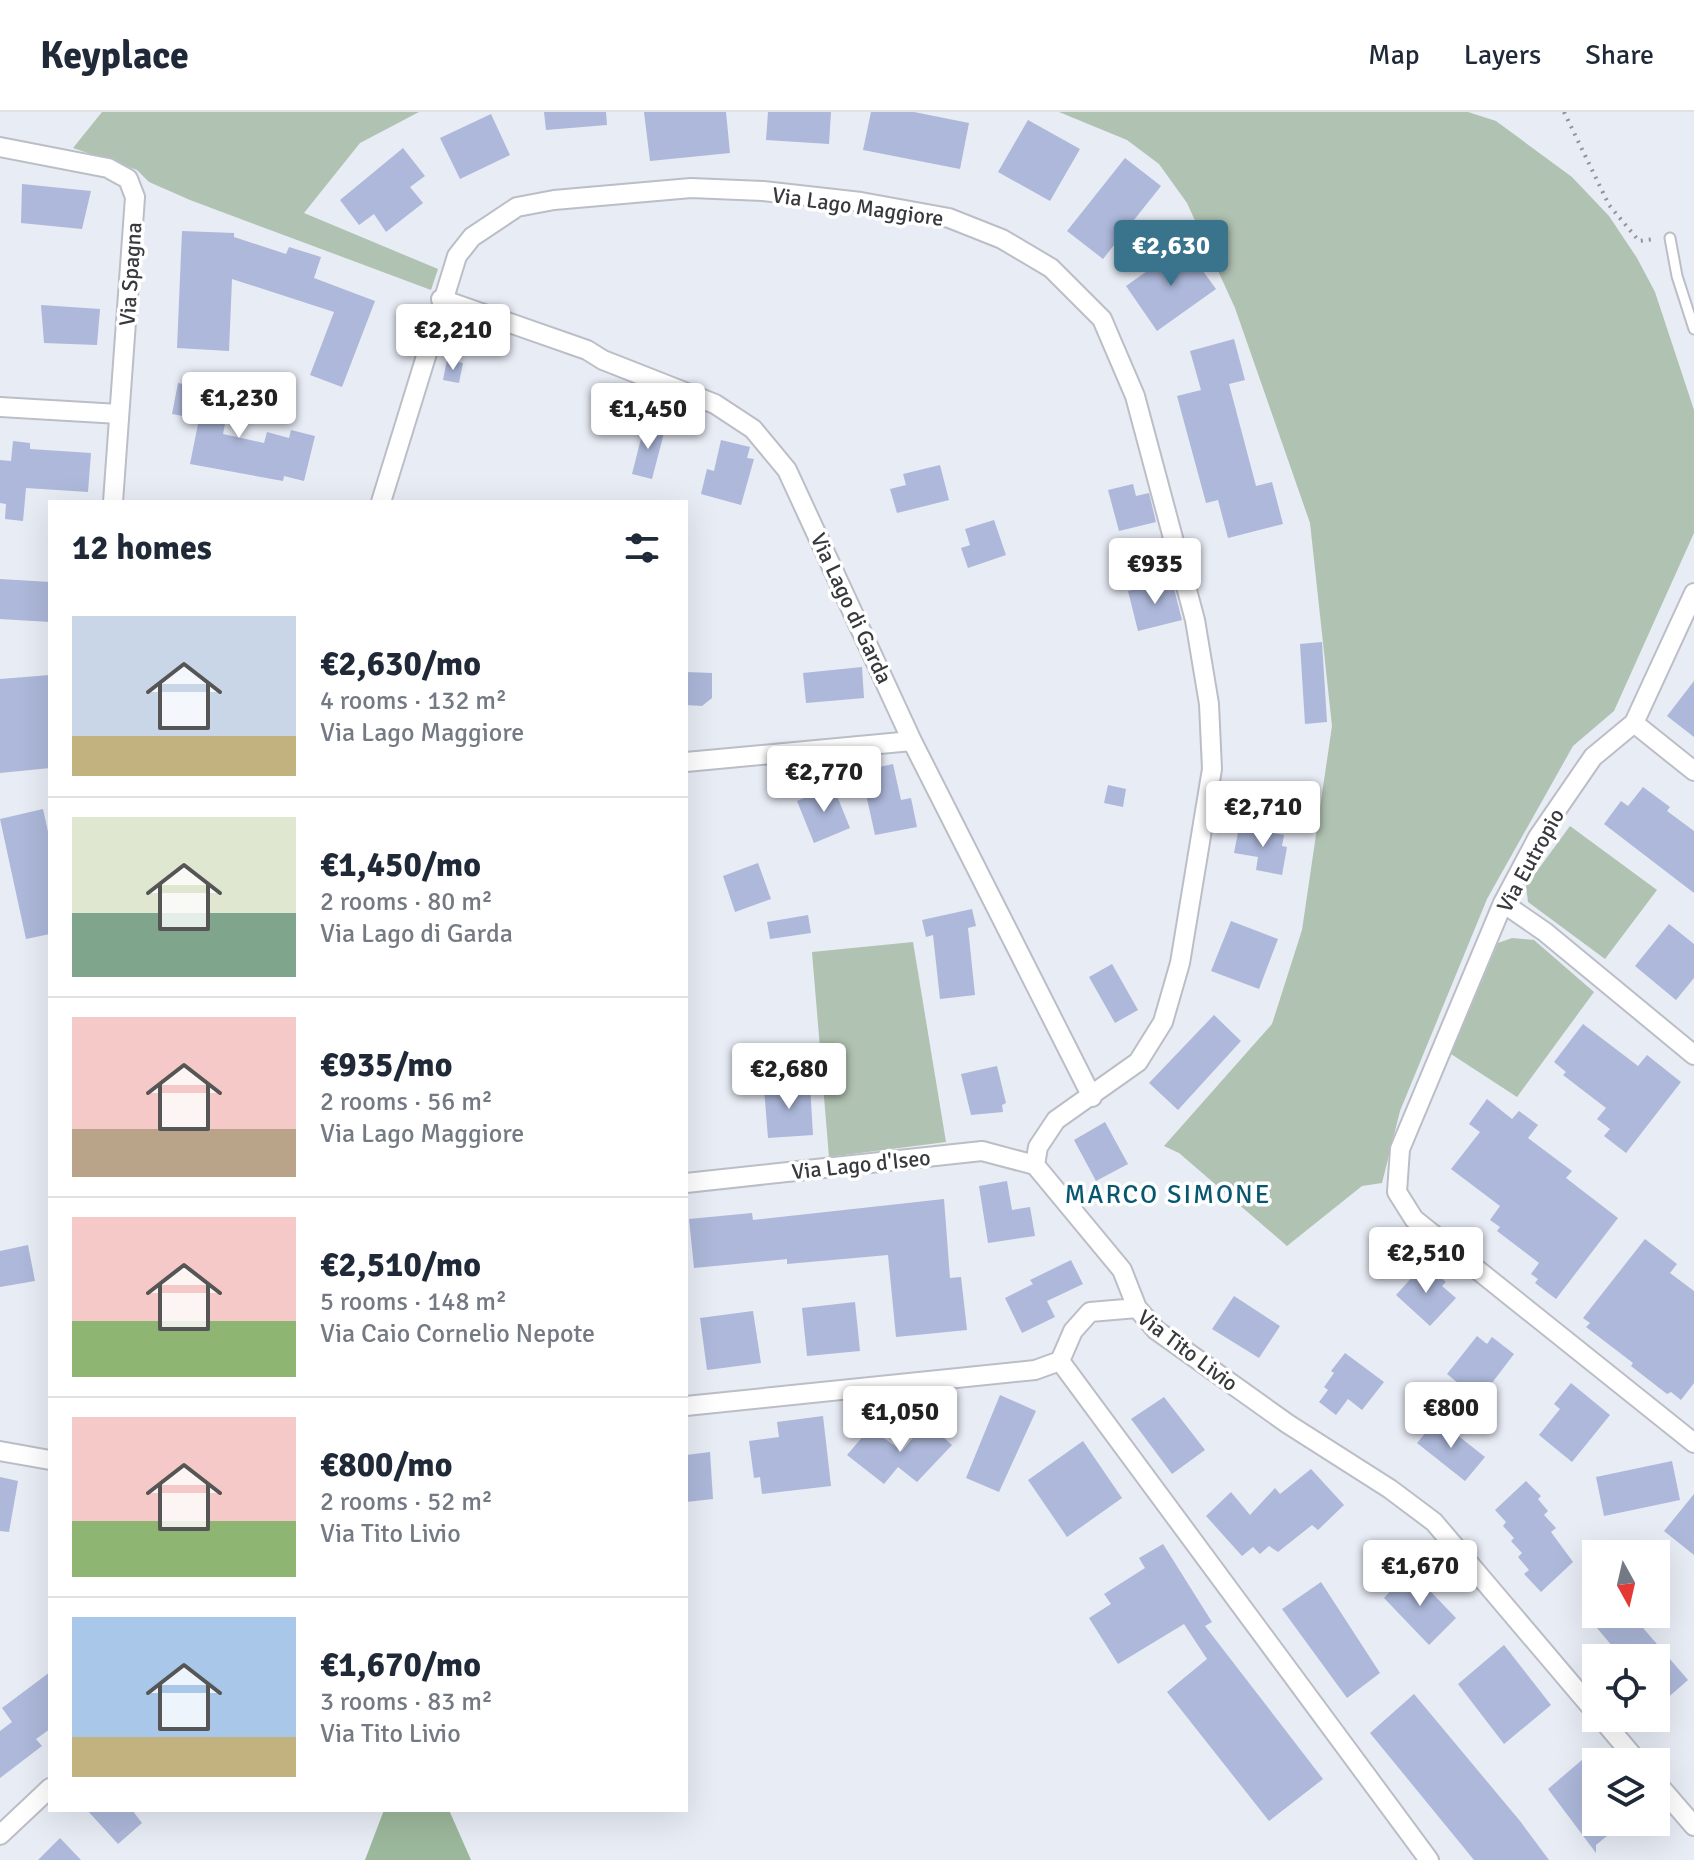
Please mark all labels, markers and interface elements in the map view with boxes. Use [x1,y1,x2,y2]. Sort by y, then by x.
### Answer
text: Keyplace [40,32,189,79]
text: Map [1368,38,1420,72]
text: Layers [1464,38,1541,72]
text: Share [1585,38,1654,72]
street label: Via Lago Maggiore [770,181,945,232]
pin: €2,630 [1106,220,1236,288]
street label: Via Spagna [113,221,148,327]
text: €2,630 [1132,230,1210,262]
pin: €2,210 [388,304,518,372]
text: €2,210 [414,314,492,346]
pin: €1,230 [174,372,304,440]
text: €1,230 [200,382,278,414]
pin: €1,450 [583,383,713,451]
text: €1,450 [609,393,687,425]
icon: filters [620,526,664,570]
text: 12 homes [72,527,212,569]
street label: Via Lago di Garda [805,529,898,688]
pin: €935 [1108,538,1202,606]
text: €935 [1127,548,1183,580]
text: €2,630/mo [320,643,481,685]
icon: home [136,648,232,744]
text: 4 rooms · 132 m² [320,685,507,717]
text: Via Lago Maggiore [320,717,524,749]
pin: €2,770 [759,746,889,814]
text: €2,770 [785,756,863,788]
pin: €2,710 [1198,781,1328,849]
text: €2,710 [1224,791,1302,823]
street label: Via Eutropio [1491,804,1570,917]
text: €1,450/mo [320,844,481,886]
icon: home [136,849,232,945]
text: 2 rooms · 80 m² [320,886,493,918]
text: Via Lago di Garda [320,918,513,950]
pin: €2,680 [724,1043,854,1111]
text: €935/mo [320,1044,453,1086]
icon: home [136,1049,232,1145]
text: €2,680 [750,1053,828,1085]
text: 2 rooms · 56 m² [320,1086,493,1118]
text: Via Lago Maggiore [320,1118,524,1150]
street label: Via Lago d'Iseo [790,1144,932,1185]
district label: MARCO SIMONE [1064,1179,1272,1211]
pin: €2,510 [1361,1227,1491,1295]
text: €2,510 [1387,1237,1465,1269]
text: €2,510/mo [320,1244,481,1286]
icon: home [136,1249,232,1345]
text: 5 rooms · 148 m² [320,1286,507,1318]
street label: Via Tito Livio [1132,1304,1243,1397]
text: Via Caio Cornelio Nepote [320,1318,595,1350]
pin: €800 [1404,1382,1498,1450]
pin: €1,050 [835,1386,965,1454]
text: €800 [1423,1392,1479,1424]
text: €1,050 [861,1396,939,1428]
text: €800/mo [320,1444,453,1486]
icon: home [136,1449,232,1545]
text: 2 rooms · 52 m² [320,1486,493,1518]
text: Via Tito Livio [320,1518,461,1550]
pin: €1,670 [1355,1540,1485,1608]
north arrow [1582,1540,1670,1628]
map controls [1582,1540,1670,1836]
text: €1,670 [1381,1550,1459,1582]
text: €1,670/mo [320,1644,481,1686]
button: locate [1582,1644,1670,1732]
icon: home [136,1649,232,1745]
text: 3 rooms · 83 m² [320,1686,493,1718]
text: Via Tito Livio [320,1718,461,1750]
button: layers [1582,1748,1670,1836]

